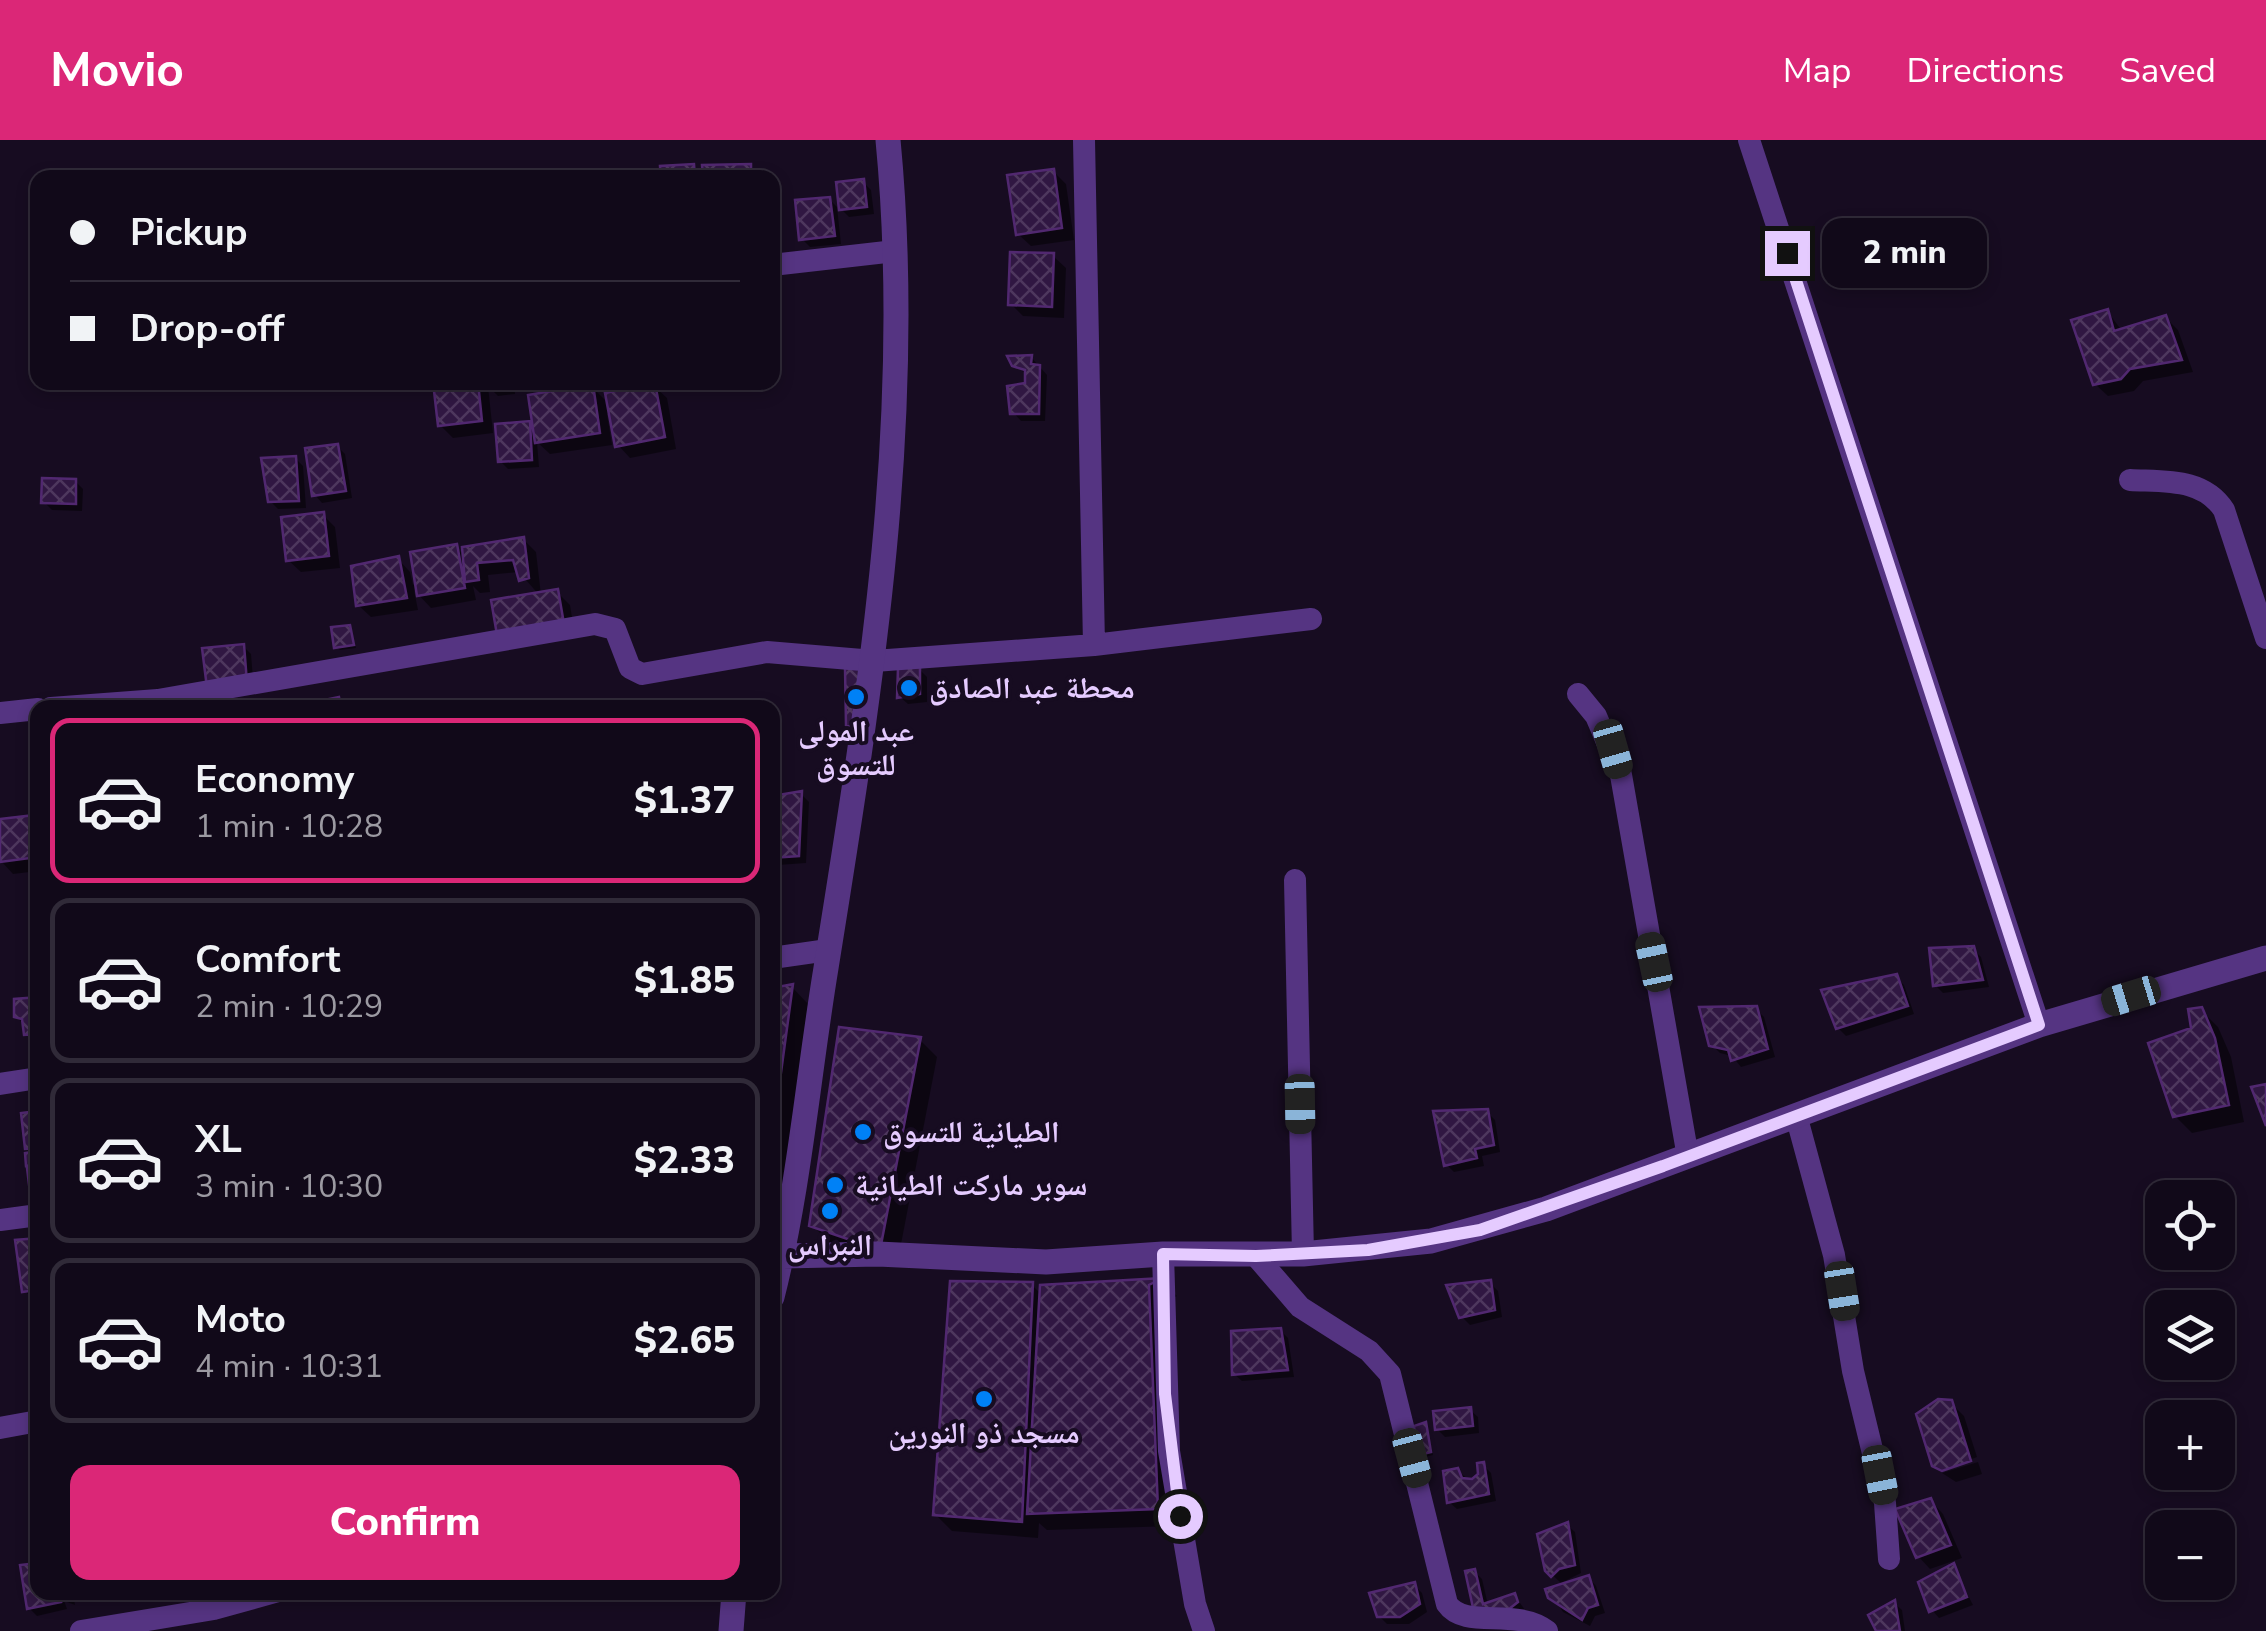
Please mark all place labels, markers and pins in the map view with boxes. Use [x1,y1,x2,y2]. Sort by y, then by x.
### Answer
place label: محطة عبد الصادق [929,668,1135,709]
marker: محطة عبد الصادق [898,677,920,699]
marker: عبد المولى للتسوق [845,686,867,708]
place label: عبد المولى للتسوق [798,711,914,786]
place label: الطيانية للتسوق [883,1112,1060,1153]
marker: الطيانية للتسوق [852,1121,874,1143]
place label: سوبر ماركت الطيانية [855,1165,1088,1206]
marker: سوبر ماركت الطيانية [824,1174,846,1196]
marker: النبراس [819,1200,841,1222]
place label: النبراس [788,1225,872,1266]
marker: مسجد ذو النورين [973,1388,995,1410]
place label: مسجد ذو النورين [888,1413,1080,1454]

